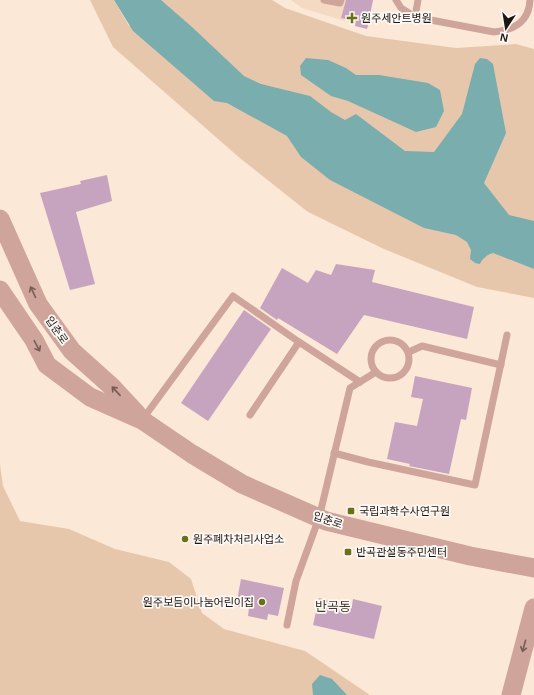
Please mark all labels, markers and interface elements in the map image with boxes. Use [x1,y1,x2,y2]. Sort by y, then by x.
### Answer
north arrow [486,8,526,48]
marker: 원주세안트병원 [346,12,358,24]
place label: 원주세안트병원 [361,12,432,24]
text: N [499,31,509,44]
one-way arrow [29,287,36,299]
street label: 입춘로 [43,314,71,346]
one-way arrow [34,340,41,352]
one-way arrow [111,386,120,396]
place label: 국립과학수사연구원 [359,505,450,517]
marker: 국립과학수사연구원 [346,506,356,516]
street label: 입춘로 [312,510,344,530]
place label: 원주폐차처리사업소 [193,533,284,545]
marker: 원주폐차처리사업소 [180,534,190,544]
place label: 반곡관설동주민센터 [356,546,447,558]
marker: 반곡관설동주민센터 [343,547,353,557]
place label: 원주보듬이나눔어린이집 [143,596,254,608]
marker: 원주보듬이나눔어린이집 [257,597,267,607]
district label: 반곡동 [315,599,351,614]
one-way arrow [520,639,527,652]

